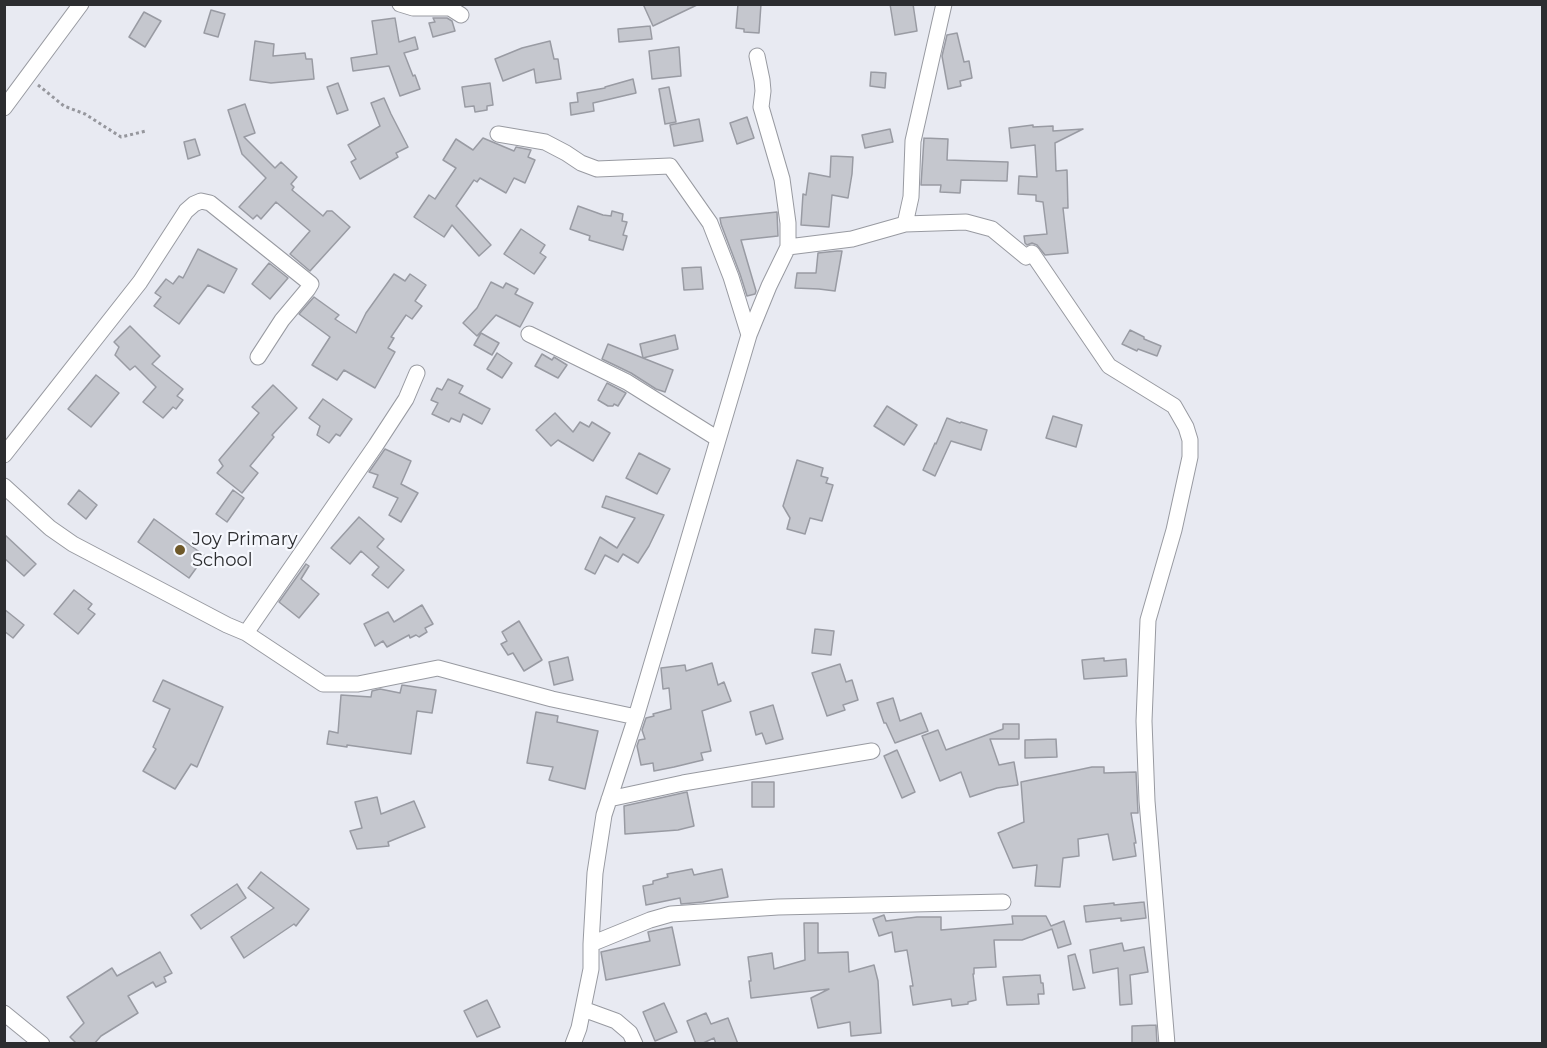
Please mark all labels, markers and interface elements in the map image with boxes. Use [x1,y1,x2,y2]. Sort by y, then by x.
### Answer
place label: Joy Primary School [192,529,298,572]
marker: Joy Primary School [173,543,187,557]

